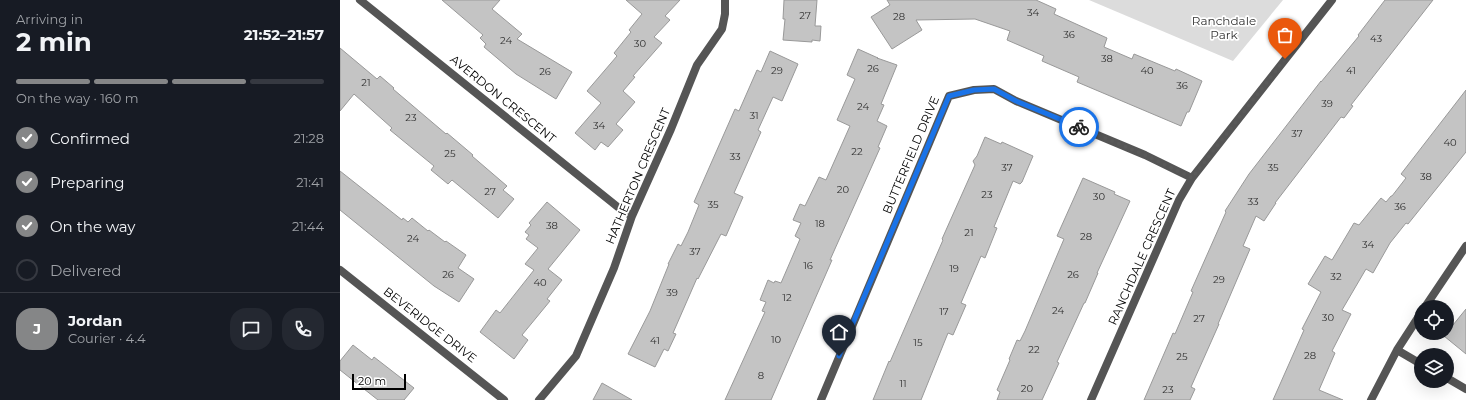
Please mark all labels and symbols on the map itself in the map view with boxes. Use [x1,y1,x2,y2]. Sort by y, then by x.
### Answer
house number: 34 [1027,6,1040,19]
house number: 27 [799,9,811,22]
house number: 28 [893,10,905,23]
park label: Ranchdale Park [1192,13,1256,42]
pin [1268,18,1302,59]
house number: 36 [1063,28,1075,41]
house number: 43 [1370,32,1382,45]
house number: 24 [500,34,512,47]
house number: 30 [634,37,647,50]
street label: AVERDON CRESCENT [447,51,559,146]
house number: 38 [1101,52,1113,65]
house number: 26 [867,62,879,75]
house number: 29 [771,64,783,77]
house number: 40 [1140,64,1154,77]
house number: 41 [1346,64,1356,77]
house number: 26 [539,65,551,78]
house number: 21 [361,76,371,89]
house number: 36 [1176,79,1188,92]
street label: BUTTERFIELD DRIVE [879,94,942,216]
house number: 39 [1321,97,1333,110]
house number: 24 [857,100,869,113]
street label: HATHERTON CRESCENT [602,105,673,246]
courier [1059,107,1099,147]
house number: 31 [749,109,759,122]
house number: 23 [405,111,417,124]
house number: 34 [593,119,606,132]
house number: 37 [1291,127,1303,140]
house number: 40 [1443,136,1457,149]
house number: 22 [851,145,863,158]
house number: 25 [444,147,456,160]
house number: 33 [729,150,741,163]
house number: 37 [1001,161,1013,174]
house number: 35 [1267,161,1279,174]
house number: 38 [1420,170,1432,183]
house number: 20 [837,183,850,196]
house number: 27 [484,185,496,198]
street label: RANCHDALE CRESCENT [1105,186,1178,327]
house number: 23 [981,188,993,201]
house number: 30 [1093,190,1106,203]
house number: 33 [1247,195,1259,208]
house number: 35 [707,198,719,211]
house number: 36 [1394,200,1406,213]
house number: 18 [815,217,825,230]
house number: 38 [546,219,558,232]
house number: 21 [964,226,974,239]
house number: 28 [1080,230,1092,243]
house number: 24 [407,232,419,245]
house number: 34 [1362,238,1375,251]
house number: 37 [689,245,701,258]
house number: 16 [803,259,813,272]
house number: 19 [949,262,959,275]
house number: 26 [442,268,454,281]
house number: 26 [1067,268,1079,281]
house number: 32 [1330,270,1342,283]
house number: 29 [1213,273,1225,286]
house number: 40 [533,276,547,289]
street label: BEVERIDGE DRIVE [381,284,480,366]
house number: 39 [666,286,678,299]
house number: 12 [782,291,792,304]
house number: 24 [1052,304,1064,317]
house number: 17 [939,305,949,318]
house number: 30 [1322,311,1335,324]
house number: 27 [1193,312,1205,325]
pin [822,315,856,356]
house number: 10 [771,333,781,346]
house number: 41 [650,334,660,347]
house number: 15 [913,336,923,349]
house number: 22 [1028,343,1040,356]
house number: 28 [1304,349,1316,362]
house number: 25 [1176,350,1188,363]
house number: 8 [758,369,764,382]
scale bar [352,372,406,391]
house number: 11 [899,377,907,390]
house number: 20 [1021,382,1034,395]
house number: 23 [1162,383,1174,396]

